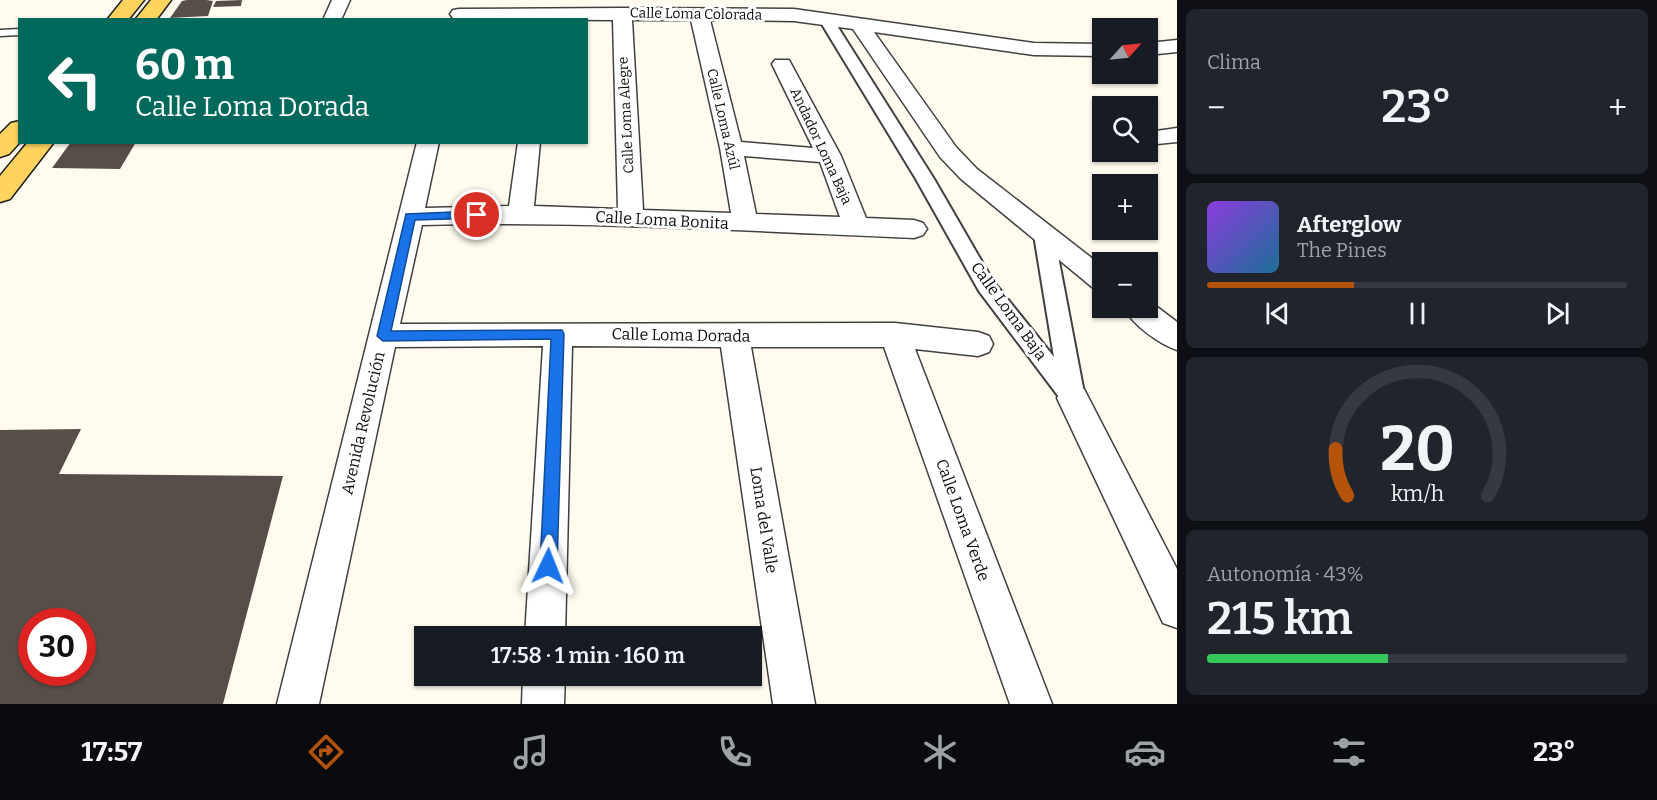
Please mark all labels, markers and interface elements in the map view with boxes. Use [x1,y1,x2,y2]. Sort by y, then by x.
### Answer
street label: Calle Loma Colorada [630,4,763,24]
north arrow [1092,18,1158,84]
map controls [1092,18,1158,318]
text: 60 m [135,40,234,90]
icon: left [36,42,114,120]
text: Clima [1207,50,1261,74]
street label: Calle Loma Alegre [614,56,638,174]
street label: Calle Loma Azúl [703,67,743,171]
text: 23° [1381,80,1452,134]
street label: Andador Loma Baja [786,85,856,207]
text: − [1207,88,1225,128]
text: + [1608,88,1627,128]
text: Calle Loma Dorada [135,91,369,123]
button: search [1092,96,1158,162]
button: + [1092,174,1158,240]
pin [451,189,502,240]
icon: arrive [460,198,493,231]
street label: Calle Loma Bonita [595,207,729,233]
text: Afterglow [1297,211,1401,238]
text: The Pines [1297,238,1387,262]
button: − [1092,252,1158,318]
street label: Calle Loma Baja [967,258,1051,364]
icon: previous [1261,297,1294,330]
icon: pause [1401,297,1434,330]
icon: next [1541,297,1574,330]
street label: Calle Loma Dorada [611,324,751,346]
street label: Avenida Revolución [337,350,389,496]
text: 20 [1380,412,1454,487]
street label: Calle Loma Verde [932,456,994,584]
street label: Loma del Valle [746,465,782,575]
text: km/h [1390,481,1444,507]
position arrow [516,534,580,598]
text: Autonomía · 43% [1207,562,1364,586]
text: 215 km [1207,592,1353,646]
speed limit sign: 30 [18,608,96,686]
text: 17:58 · 1 min · 160 m [491,642,685,669]
icon: directions [305,731,347,773]
icon: music [510,731,552,773]
icon: phone [714,731,756,773]
icon: climate [919,731,961,773]
icon: car [1124,731,1166,773]
icon: filters [1328,731,1370,773]
text: 17:57 [81,736,142,768]
text: 23° [1533,736,1576,768]

